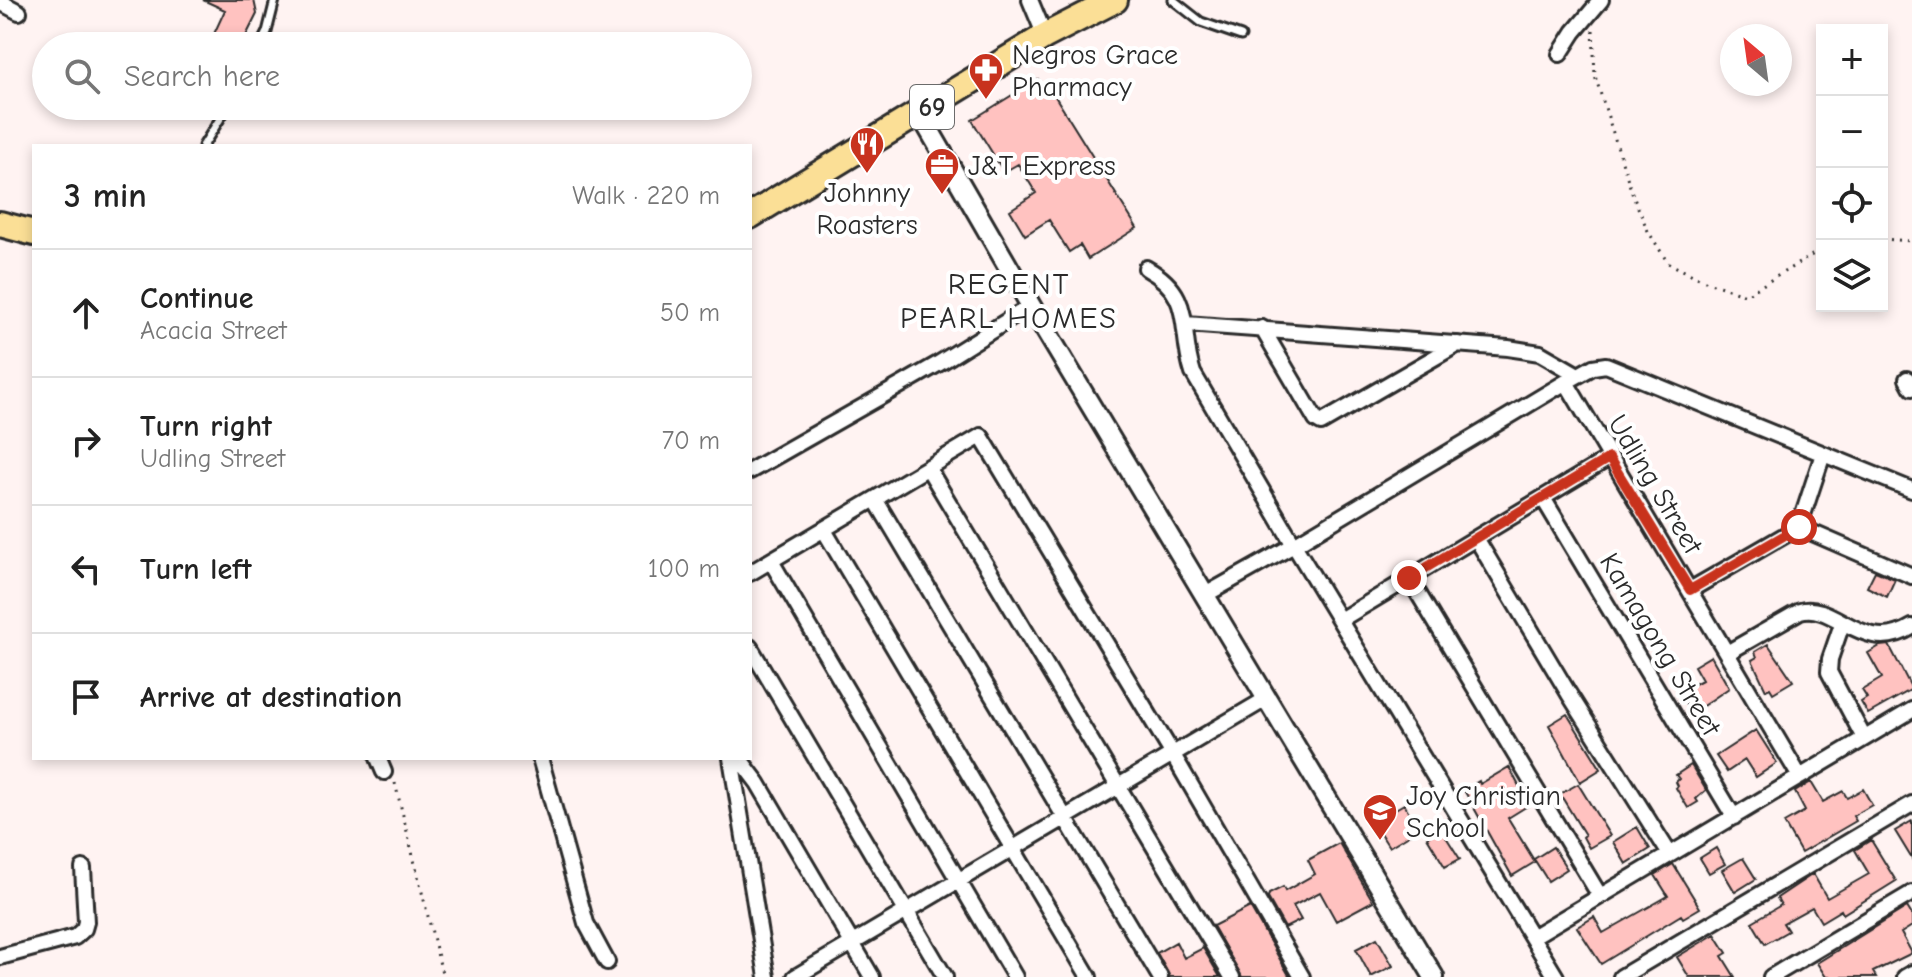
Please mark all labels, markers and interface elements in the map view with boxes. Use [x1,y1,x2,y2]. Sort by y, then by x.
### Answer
north arrow [1720,24,1792,96]
map controls [1816,24,1888,312]
button: + [1816,24,1888,96]
search box [32,32,752,120]
place label: Negros Grace Pharmacy [1012,39,1178,103]
pharmacy icon: Negros Grace Pharmacy [967,51,1005,101]
icon: search [60,54,104,98]
text: Search here [124,59,280,94]
road number: 69 [910,85,954,129]
button: − [1816,96,1888,168]
restaurant icon: Johnny Roasters [848,125,886,175]
office icon: J&T Express [923,146,961,196]
place label: J&T Express [968,150,1116,182]
button: locate [1816,168,1888,240]
text: 3 min [64,176,147,216]
place label: Johnny Roasters [816,177,918,241]
text: Walk · 220 m [572,181,720,211]
button: layers [1816,240,1888,312]
district label: REGENT PEARL HOMES [900,267,1118,336]
text: Continue [140,281,254,316]
icon: ahead [64,291,108,335]
text: 50 m [660,298,720,328]
text: Acacia Street [140,316,287,346]
text: Turn right [140,409,272,444]
street label: Udling Street [1601,409,1710,561]
icon: right [64,419,108,463]
text: 70 m [662,426,720,456]
text: Udling Street [140,444,285,474]
route start [1781,509,1817,545]
icon: left [64,547,108,591]
street label: Kamagong Street [1593,547,1728,742]
text: Turn left [140,552,252,587]
text: 100 m [648,554,720,584]
route end [1391,560,1427,596]
icon: arrive [64,675,108,719]
text: Arrive at destination [140,680,402,715]
place label: Joy Christian School [1406,780,1561,844]
school or university icon: Joy Christian School [1361,792,1399,842]

